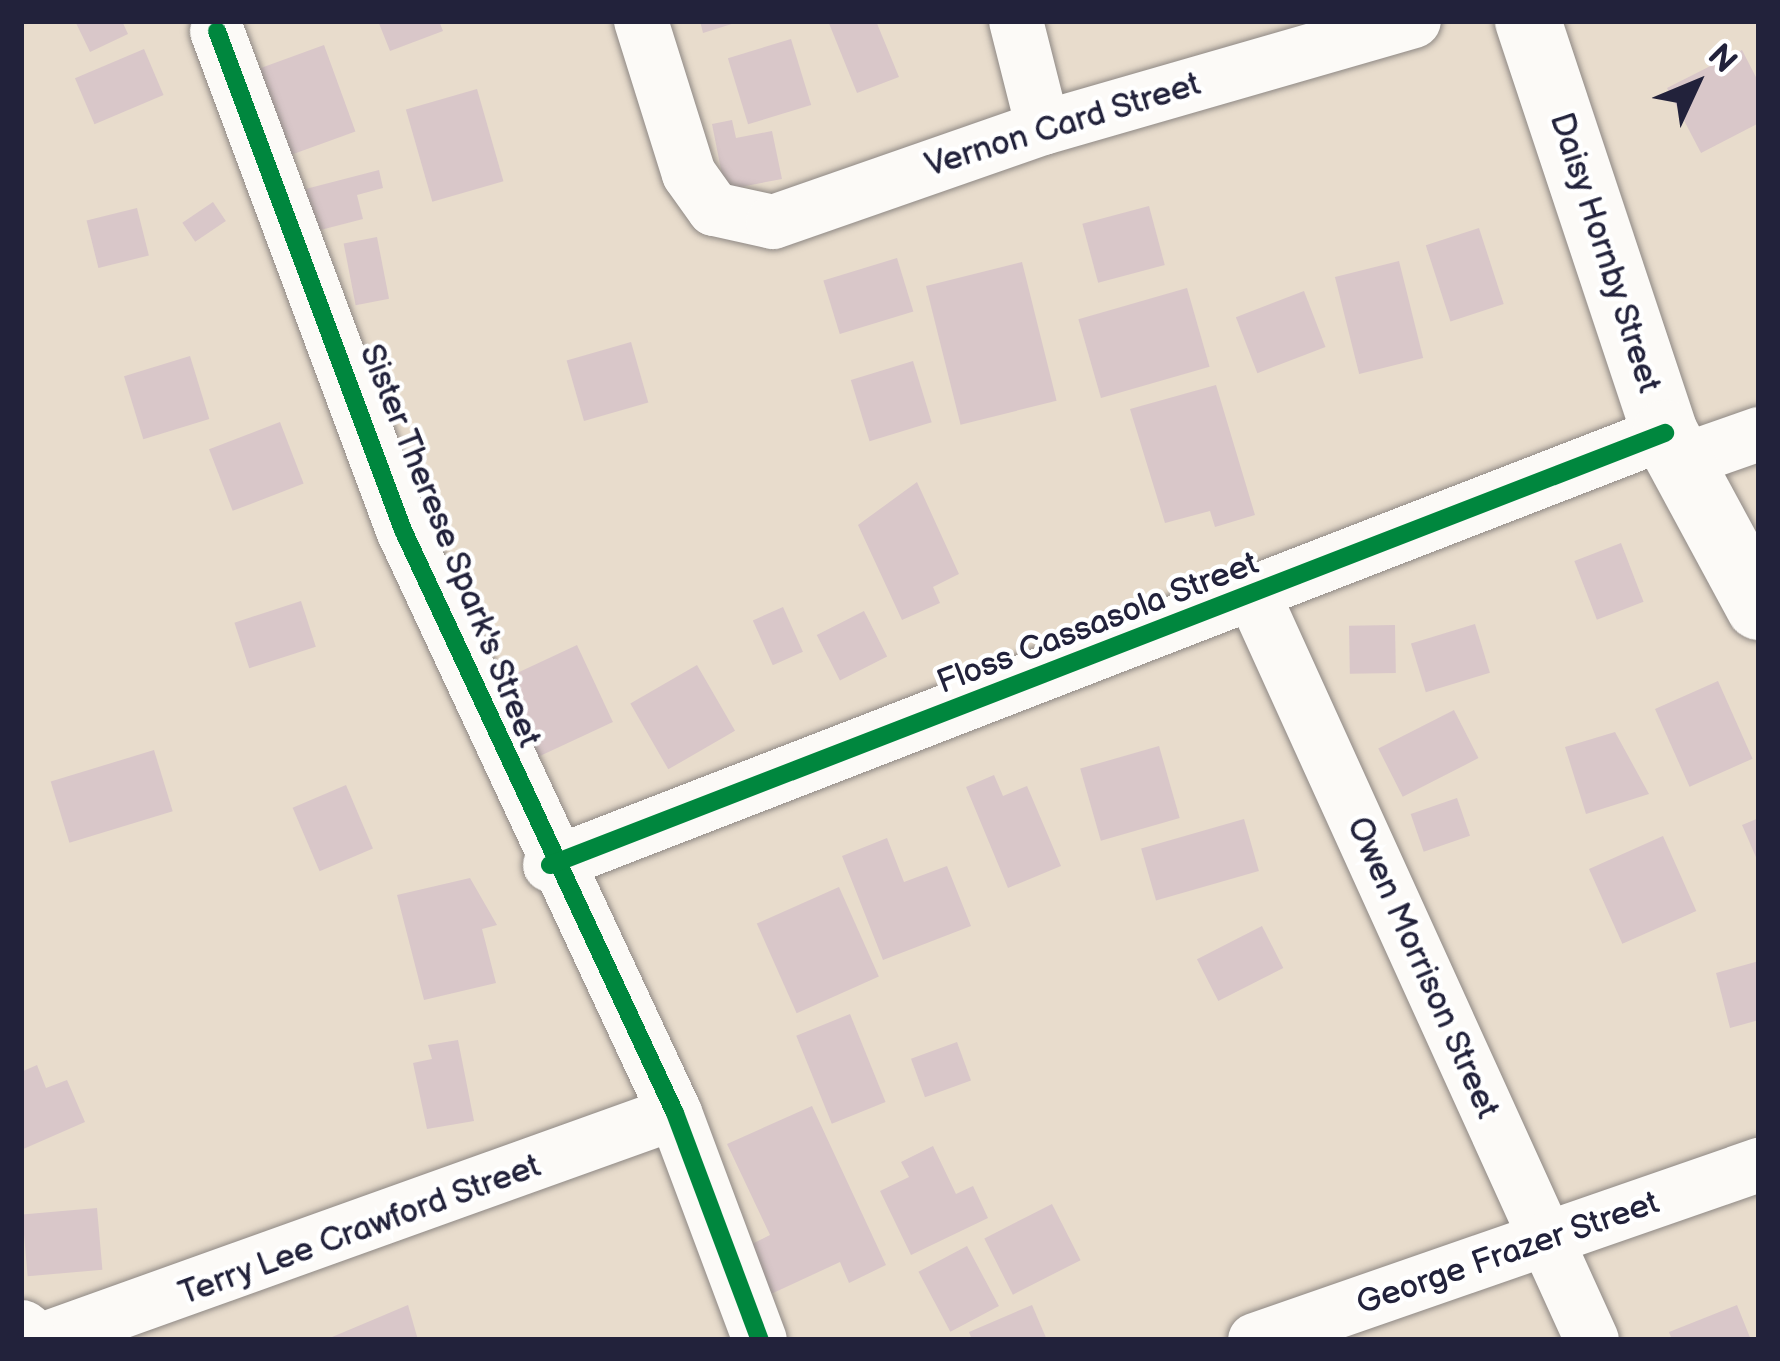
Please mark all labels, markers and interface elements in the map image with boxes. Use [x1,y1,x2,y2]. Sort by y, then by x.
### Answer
north arrow [1636,24,1756,144]
text: N [1699,36,1745,82]
street label: Vernon Card Street [920,65,1206,187]
street label: Daisy Hornby Street [1539,106,1669,400]
street label: Sister Therese Spark's Street [350,338,548,754]
street label: Floss Cassasola Street [932,544,1264,704]
street label: Owen Morrison Street [1338,811,1506,1125]
street label: Terry Lee Crawford Street [173,1147,547,1315]
street label: George Frazer Street [1351,1184,1665,1324]

